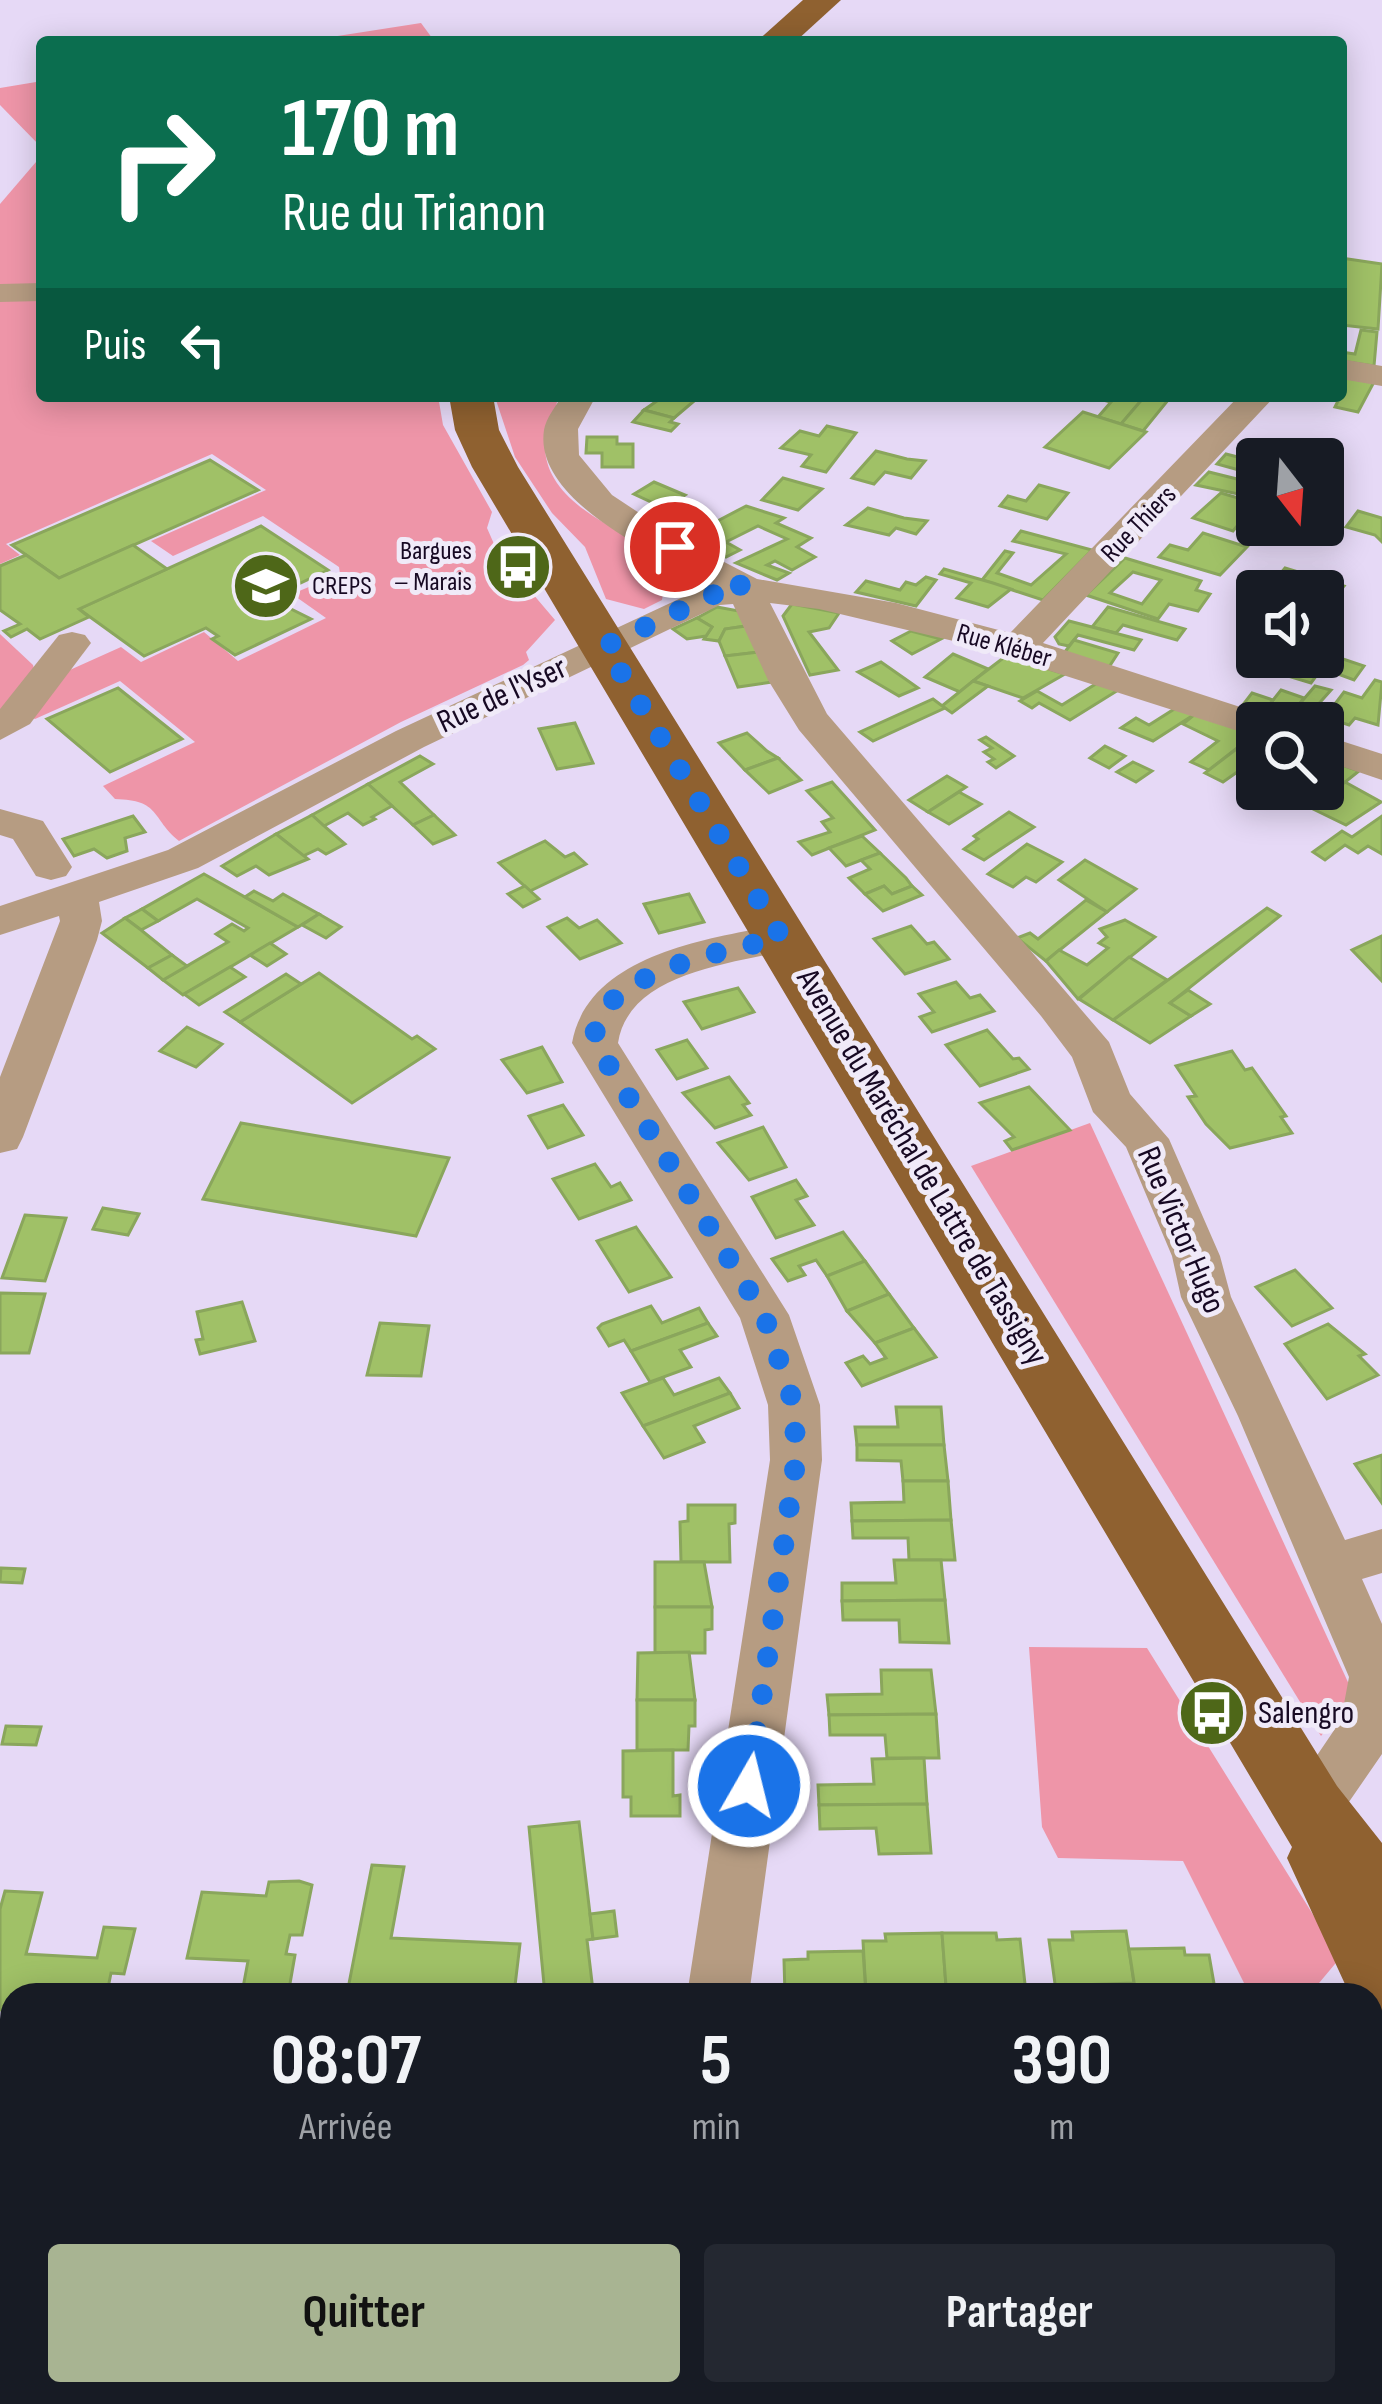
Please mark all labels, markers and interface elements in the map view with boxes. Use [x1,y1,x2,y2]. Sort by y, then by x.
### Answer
text: 170 m [282,79,459,180]
icon: right [84,84,240,240]
text: Rue du Trianon [282,181,546,246]
icon: left [170,312,236,378]
text: Puis [84,318,146,373]
north arrow [1236,438,1344,546]
map controls [1236,438,1344,810]
street label: Rue Thiers [1095,479,1183,569]
pin [624,496,726,598]
icon: arrive [642,514,708,580]
bus stop icon: Bargues – Marais [483,532,553,602]
place label: Bargues – Marais [394,535,472,598]
school or university icon: CREPS [231,551,301,621]
place label: CREPS [312,570,372,602]
button: sound [1236,570,1344,678]
street label: Rue Kléber [953,617,1055,675]
street label: Rue de l'Yser [431,648,573,742]
button: search [1236,702,1344,810]
street label: Avenue du Maréchal de Lattre de Tassigny [787,961,1056,1373]
street label: Rue Victor Hugo [1128,1141,1234,1319]
bus stop icon: Salengro [1177,1678,1247,1748]
place label: Salengro [1258,1693,1354,1733]
position arrow [686,1723,812,1849]
text: 08:07 [271,2018,421,2105]
text: 5 [700,2018,732,2105]
text: 390 [1011,2018,1112,2105]
text: Arrivée [299,2104,392,2151]
text: min [692,2104,741,2151]
text: m [1049,2104,1074,2151]
button: Quitter [48,2244,680,2382]
button: Partager [704,2244,1335,2382]

